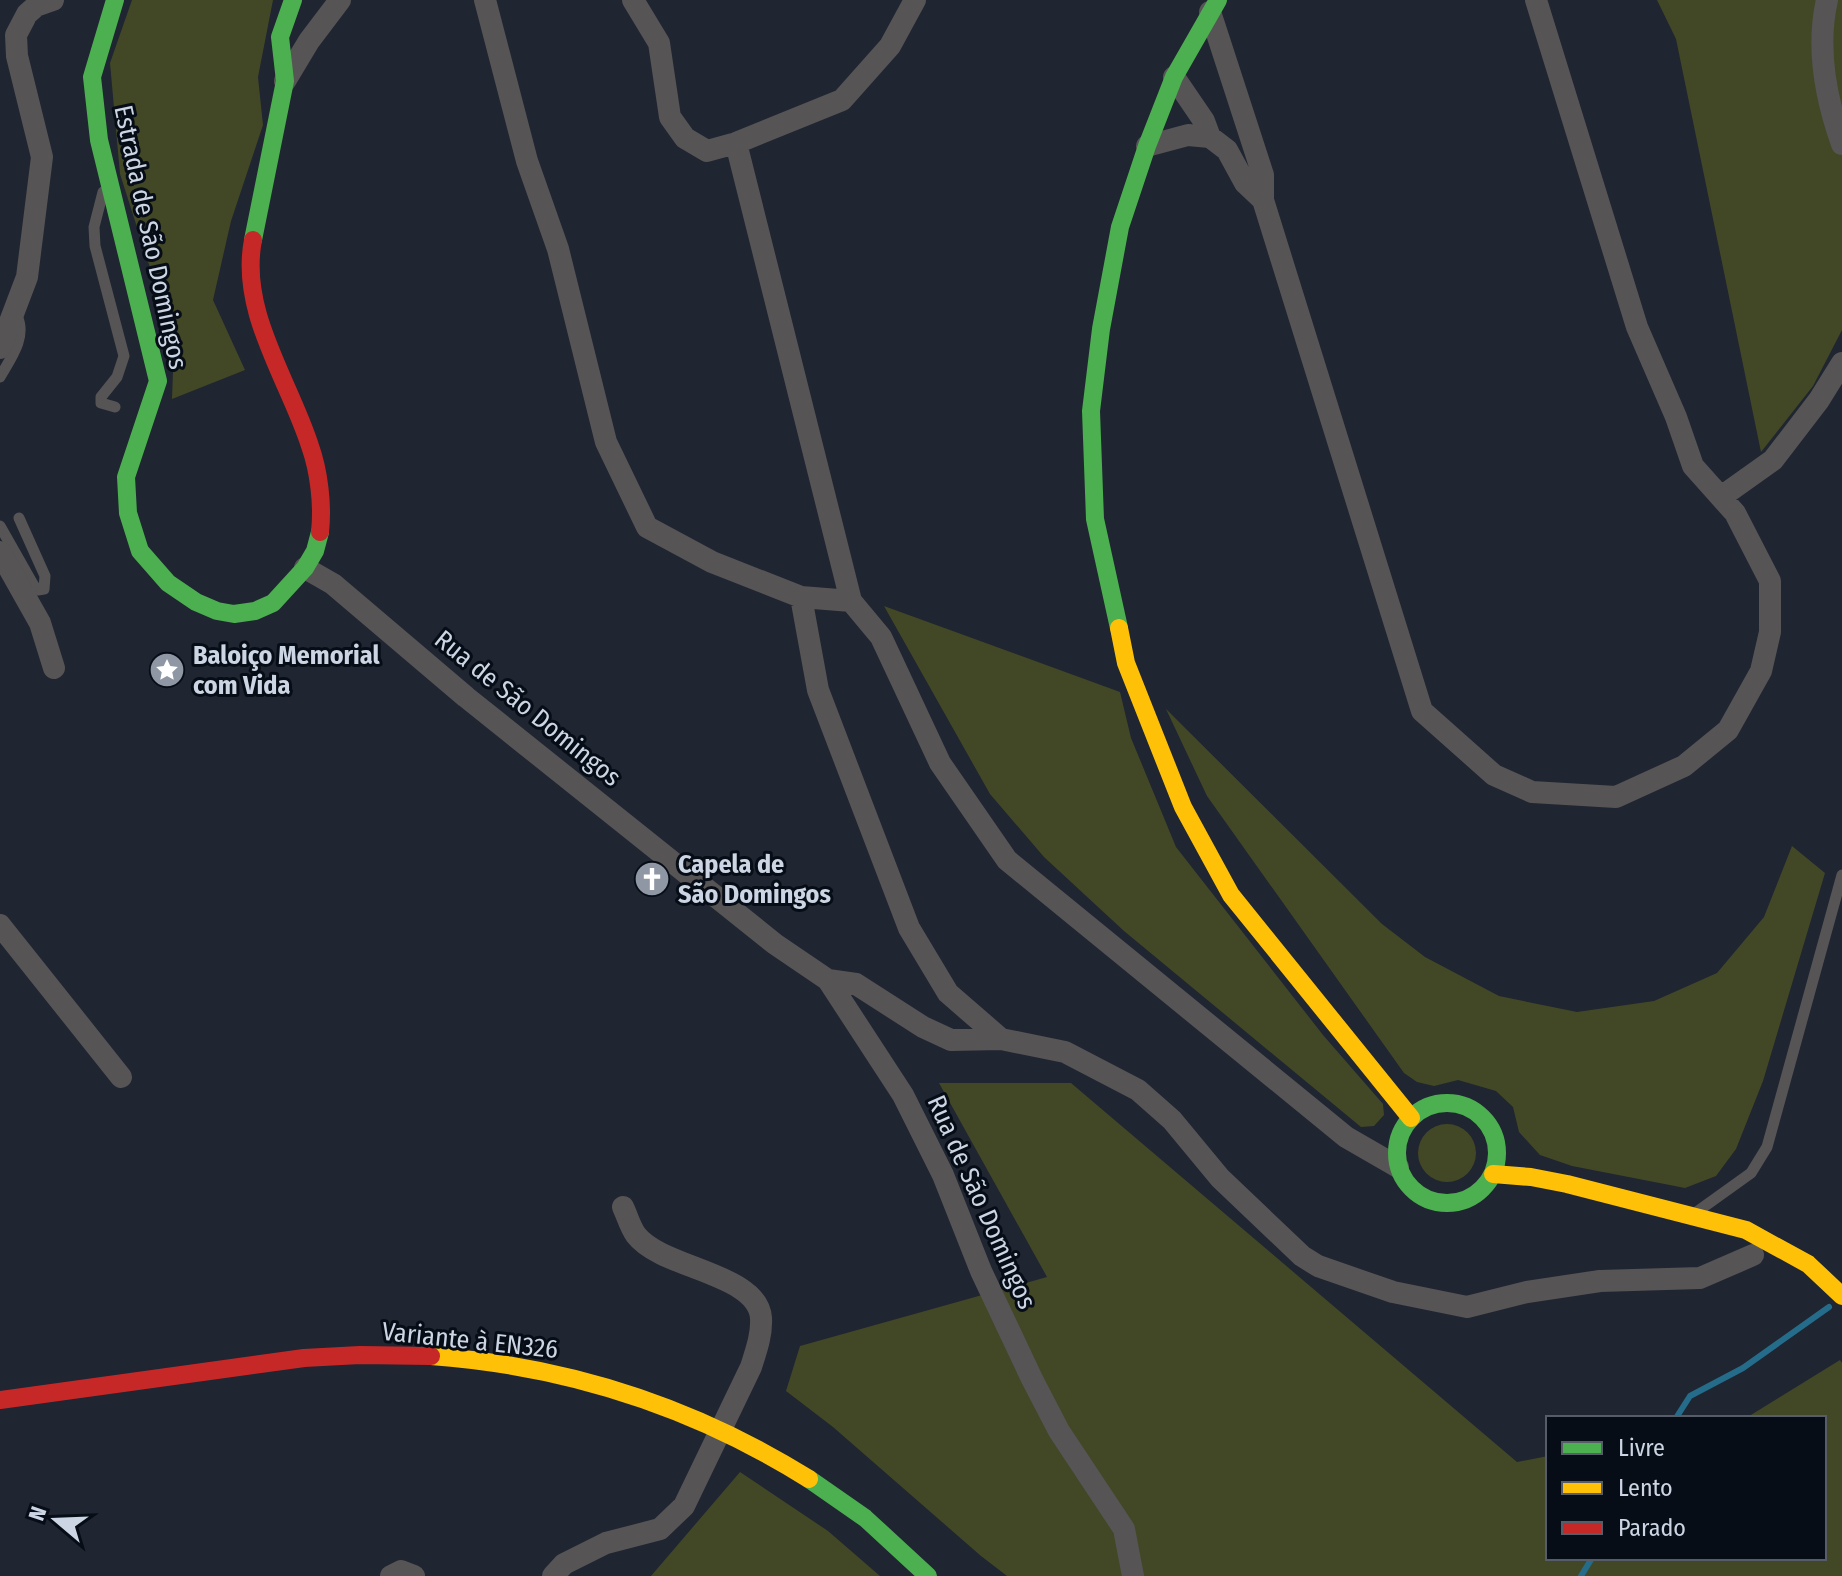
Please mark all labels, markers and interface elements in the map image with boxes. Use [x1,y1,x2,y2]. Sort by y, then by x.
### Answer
street label: Estrada de São Domingos [107,102,194,372]
street label: Rua de São Domingos [428,624,627,793]
place label: Baloiço Memorial com Vida [193,640,380,701]
place icon: Baloiço Memorial com Vida [148,651,186,689]
place label: Capela de São Domingos [678,849,831,910]
church icon: Capela de São Domingos [633,860,671,898]
street label: Rua de São Domingos [920,1091,1043,1314]
street label: Variante à EN326 [380,1316,559,1365]
legend [1546,1416,1826,1560]
text: Livre [1618,1434,1665,1462]
text: Lento [1618,1474,1673,1502]
north arrow [16,1480,96,1560]
text: N [23,1503,52,1524]
text: Parado [1618,1514,1686,1542]

